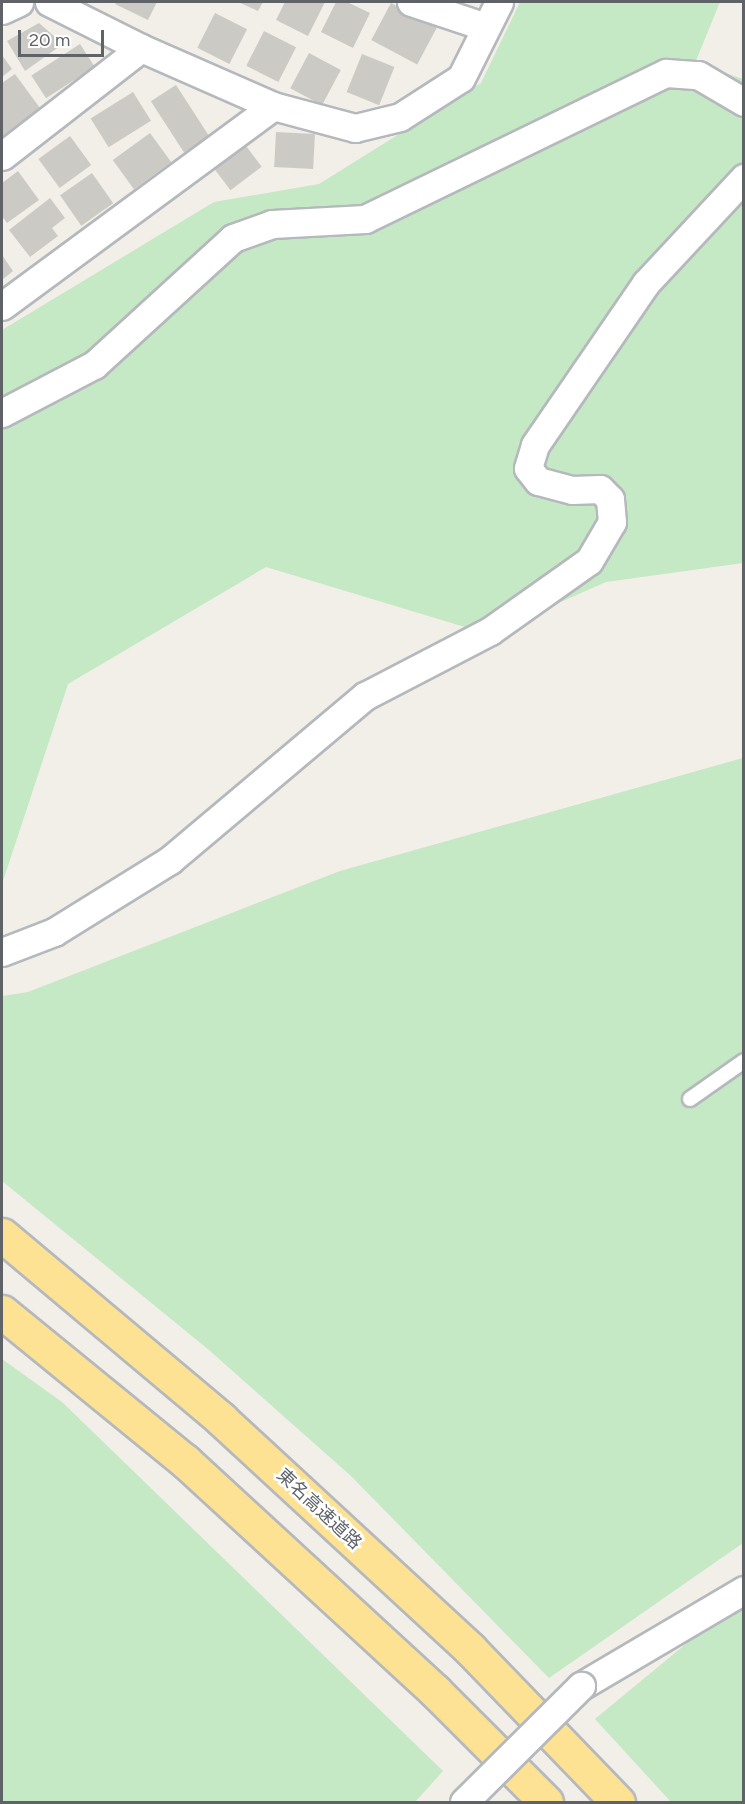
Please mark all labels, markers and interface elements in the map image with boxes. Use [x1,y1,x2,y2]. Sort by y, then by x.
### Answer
scale bar [21,18,106,56]
text: 20 m [29,29,70,51]
street label: 東名高速道路 [272,1464,366,1554]

